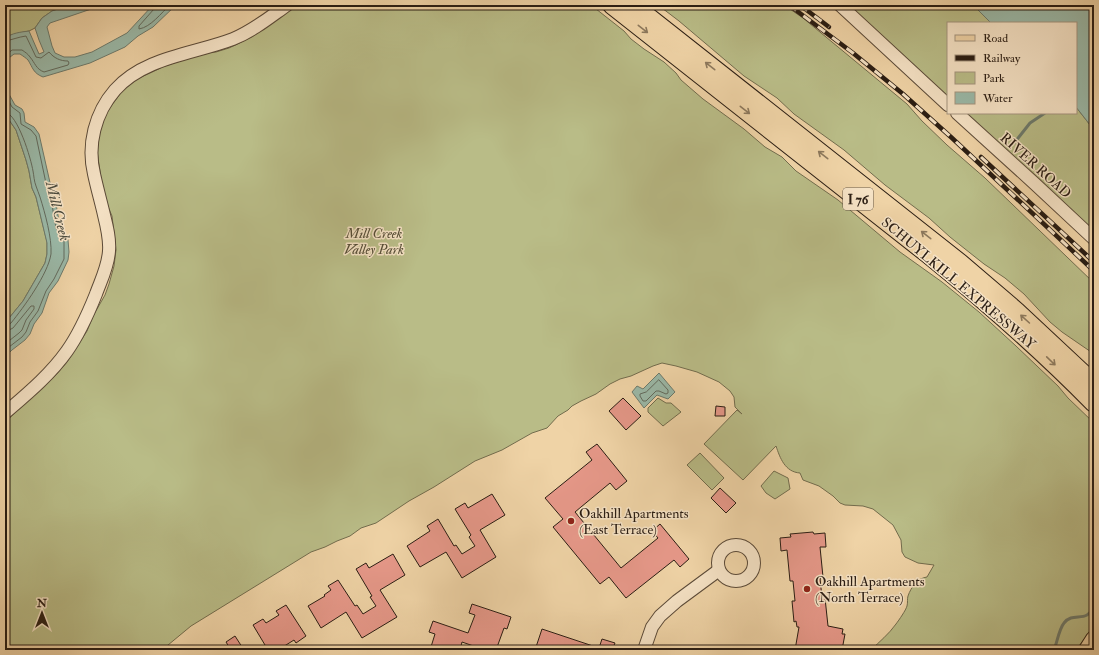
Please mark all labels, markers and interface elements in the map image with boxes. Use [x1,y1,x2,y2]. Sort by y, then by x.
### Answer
legend [947,22,1077,114]
one-way arrow [637,25,648,34]
text: Road [983,31,1008,46]
text: Railway [983,51,1021,66]
one-way arrow [705,61,716,70]
text: Park [983,71,1005,86]
text: Water [982,91,1013,106]
one-way arrow [739,105,750,114]
street label: RIVER ROAD [997,129,1075,202]
one-way arrow [818,151,829,159]
water label: Mill Creek [41,178,74,243]
road number: I 76 [843,188,873,210]
street label: SCHUYLKILL EXPRESSWAY [878,214,1040,353]
park label: Mill Creek Valley Park [344,225,404,258]
one-way arrow [920,231,931,240]
one-way arrow [1020,314,1030,324]
one-way arrow [1046,356,1056,366]
place label: Oakhill Apartments (East Terrace) [579,505,689,538]
marker: Oakhill Apartments (East Terrace) [566,516,576,526]
place label: Oakhill Apartments (North Terrace) [815,573,925,606]
marker: Oakhill Apartments (North Terrace) [802,584,812,594]
north arrow [22,593,62,633]
text: N [36,597,48,610]

